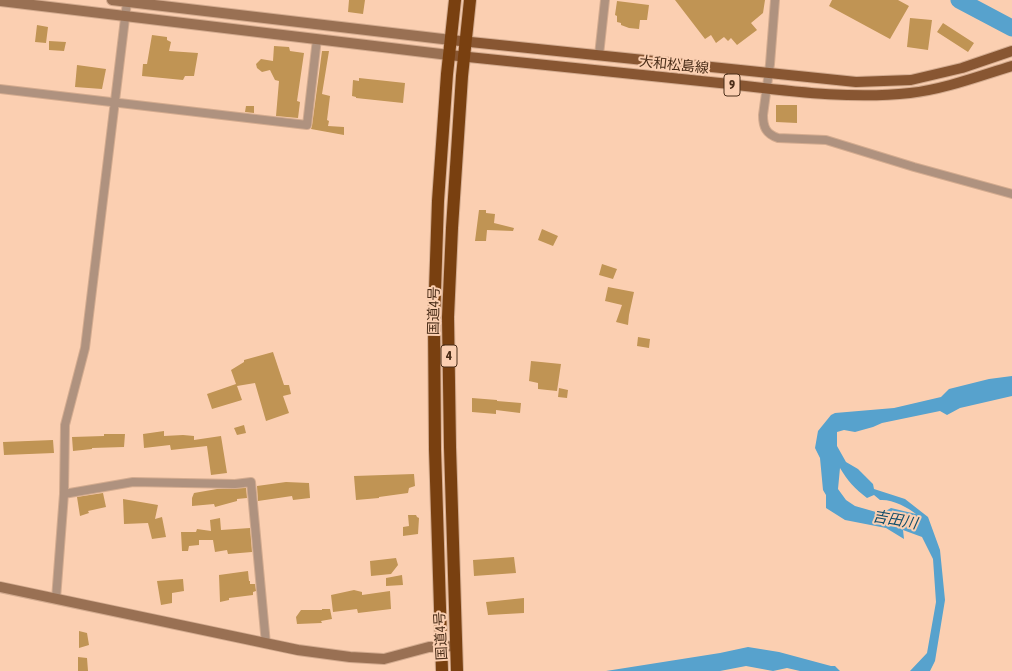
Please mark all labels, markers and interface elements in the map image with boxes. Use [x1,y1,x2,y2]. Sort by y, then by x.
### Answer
street label: 大和松島線 [638,53,710,77]
road number: 9 [724,74,740,96]
street label: 国道4号 [425,287,443,335]
road number: 4 [441,345,457,367]
water label: 吉田川 [871,507,919,533]
street label: 国道4号 [431,611,451,661]

